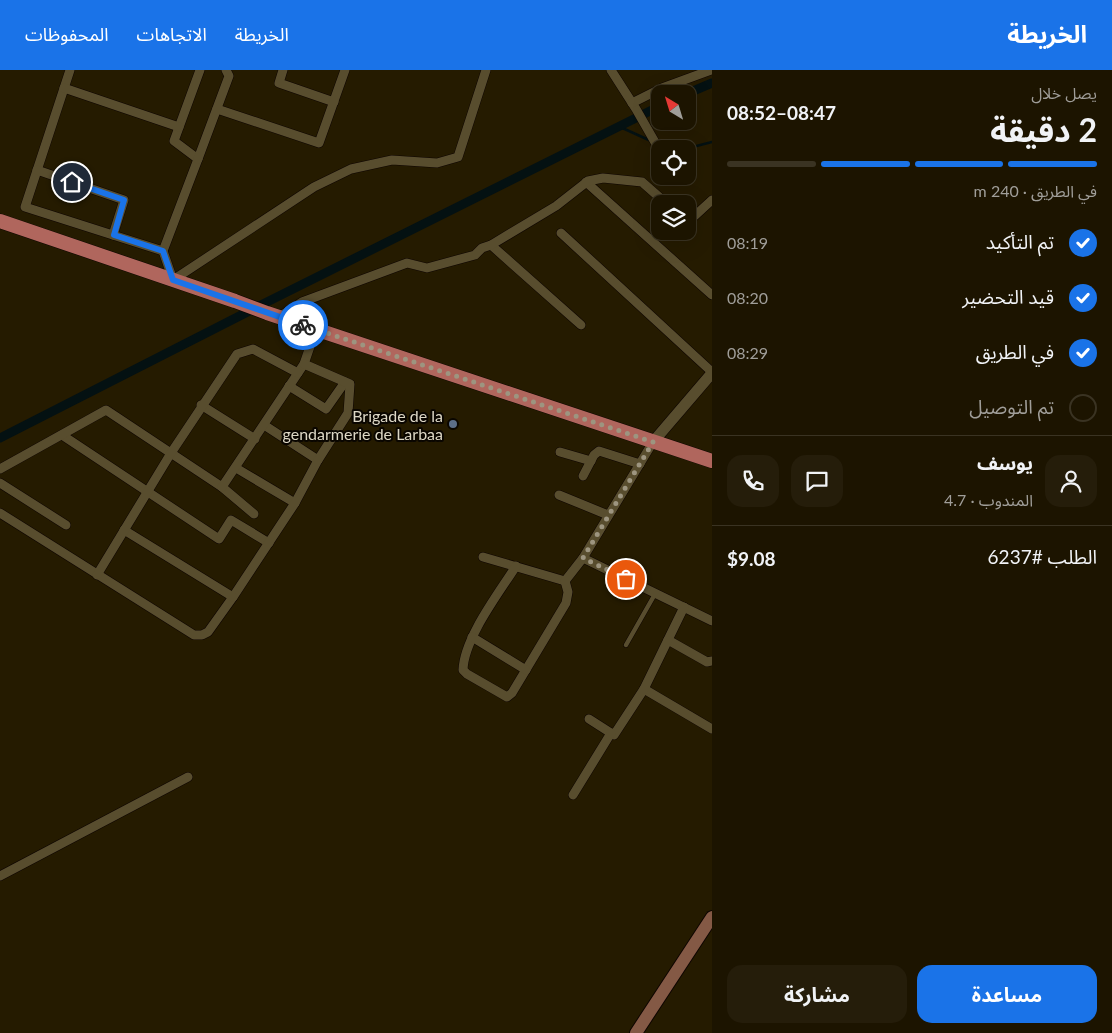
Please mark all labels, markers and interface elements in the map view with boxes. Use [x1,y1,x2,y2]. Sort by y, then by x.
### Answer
text: الخريطة [1007,19,1087,48]
text: المحفوظات [25,23,109,45]
text: الاتجاهات [137,23,207,45]
text: الخريطة [235,23,289,45]
text: يصل خلال [1031,83,1097,102]
north arrow [651,85,696,130]
map controls [651,85,696,240]
text: 08:47–08:52 [727,101,836,124]
text: 2 دقيقة [990,110,1097,149]
button: locate [651,140,696,185]
pin [51,161,93,203]
icon: home [58,168,86,196]
text: في الطريق · 240 m [974,181,1097,200]
button: layers [651,195,696,240]
icon: check [1069,229,1097,257]
text: تم التأكيد [986,230,1054,253]
text: 08:19 [727,233,768,252]
icon: check [1069,284,1097,312]
text: قيد التحضير [962,285,1054,308]
text: 08:20 [727,288,768,307]
courier [278,300,328,350]
icon: bike [289,311,317,339]
icon: check [1069,339,1097,367]
text: في الطريق [976,340,1054,363]
text: 08:29 [727,343,768,362]
text: تم التوصيل [969,395,1054,418]
place label: Brigade de la gendarmerie de Larbaa [283,406,443,443]
marker: Brigade de la gendarmerie de Larbaa [447,418,459,430]
text: يوسف [977,451,1033,474]
button: phone [727,455,779,507]
button: chat [791,455,843,507]
button: person [1045,455,1097,507]
text: المندوب · 4.7 [944,490,1033,509]
text: الطلب #6237 [988,545,1097,568]
text: $9.08 [727,547,776,570]
pin [605,558,647,600]
icon: bag [612,565,640,593]
button: مشاركة [727,965,907,1023]
button: مساعدة [917,965,1097,1023]

